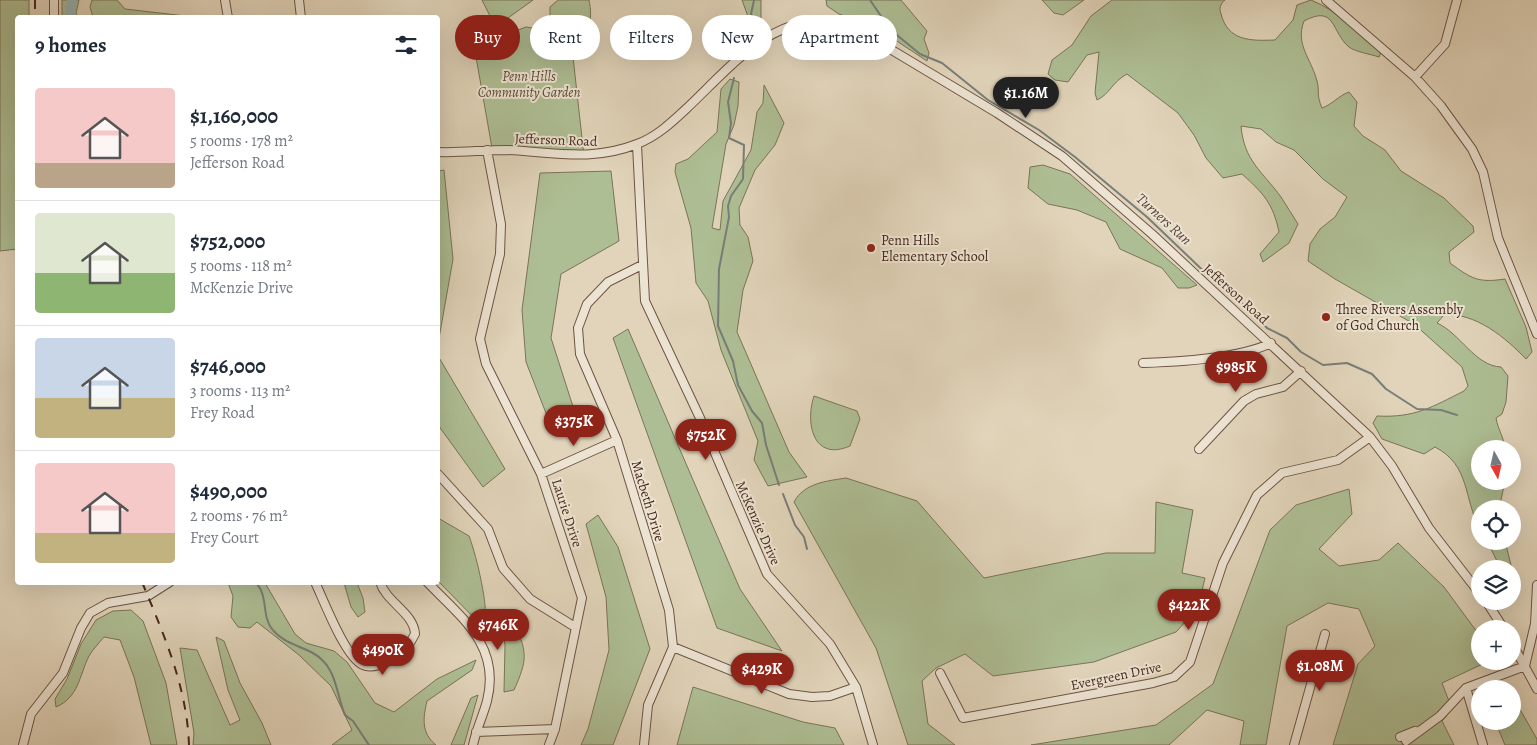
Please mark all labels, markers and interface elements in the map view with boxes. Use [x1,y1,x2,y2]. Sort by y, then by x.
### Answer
chip: Buy [455,15,520,60]
chip: Rent [530,15,600,60]
chip: Filters [610,15,692,60]
chip: New [702,15,772,60]
chip: Apartment [782,15,897,60]
text: 9 homes [35,31,106,59]
icon: filters [392,31,420,59]
park label: Penn Hills Community Garden [478,67,580,102]
pin: $1.16M [985,76,1067,119]
text: $1.16M [1004,82,1048,104]
text: $1,160,000 [190,102,278,130]
icon: home [75,108,135,168]
street label: Jefferson Road [514,129,598,151]
text: 5 rooms · 178 m² [190,130,293,152]
text: Jefferson Road [190,152,285,174]
water label: Turners Run [1132,189,1196,249]
text: $752,000 [190,227,265,255]
place label: Penn Hills Elementary School [881,231,989,266]
icon: home [75,233,135,293]
marker: Penn Hills Elementary School [865,242,877,254]
text: 5 rooms · 118 m² [190,255,292,277]
street label: Jefferson Road [1199,259,1273,329]
text: McKenzie Drive [190,277,293,299]
place label: Three Rivers Assembly of God Church [1336,300,1464,335]
marker: Three Rivers Assembly of God Church [1320,311,1332,323]
pin: $985K [1201,350,1271,393]
text: $746,000 [190,352,266,380]
text: $985K [1216,356,1256,378]
icon: home [75,358,135,418]
text: 3 rooms · 113 m² [190,380,290,402]
text: Frey Road [190,402,255,424]
pin: $375K [539,404,609,447]
text: $375K [555,410,593,432]
pin: $752K [671,418,741,461]
text: $752K [686,424,726,446]
north arrow [1471,440,1521,490]
map controls [1471,440,1521,730]
street label: Macbeth Drive [627,458,669,544]
street label: Laurie Drive [547,476,587,550]
text: $490,000 [190,477,267,505]
street label: McKenzie Drive [731,478,785,568]
icon: home [75,483,135,543]
button: locate [1471,500,1521,550]
text: 2 rooms · 76 m² [190,505,288,527]
text: Frey Court [190,527,259,549]
button: layers [1471,560,1521,610]
pin: $422K [1154,588,1224,631]
text: $422K [1169,594,1209,616]
pin: $746K [463,608,533,651]
text: $746K [478,614,518,636]
button: + [1471,620,1521,670]
pin: $490K [348,634,418,676]
text: $490K [363,639,403,661]
pin: $1.08M [1279,650,1361,692]
pin: $429K [727,652,797,695]
text: $1.08M [1297,655,1343,677]
street label: Evergreen Drive [1069,657,1163,695]
text: $429K [742,658,782,680]
button: − [1471,680,1521,730]

